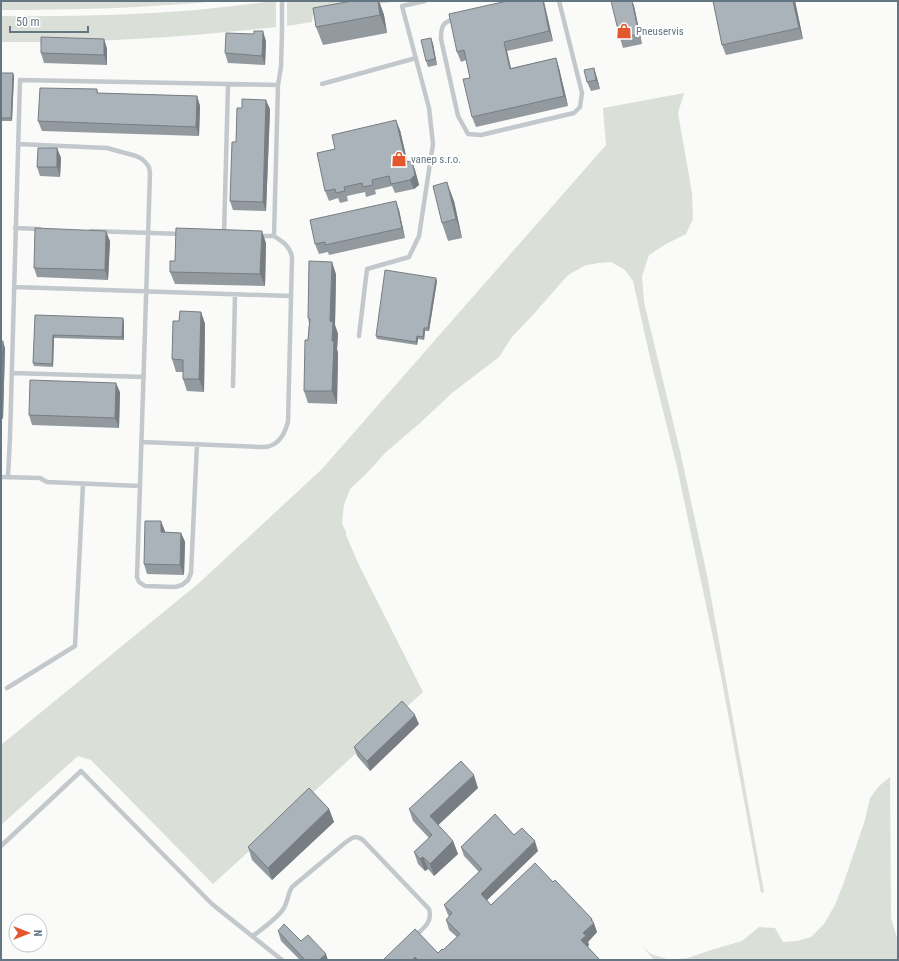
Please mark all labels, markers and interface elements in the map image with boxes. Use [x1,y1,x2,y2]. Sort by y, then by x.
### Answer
scale bar [10,8,88,34]
text: 50 m [16,15,40,29]
shop icon: Pneuservis [615,22,633,40]
place label: Pneuservis [636,25,684,38]
shop icon: vanep s.r.o. [390,150,408,168]
place label: vanep s.r.o. [411,153,461,166]
north arrow [8,913,48,953]
text: N [31,930,44,937]

